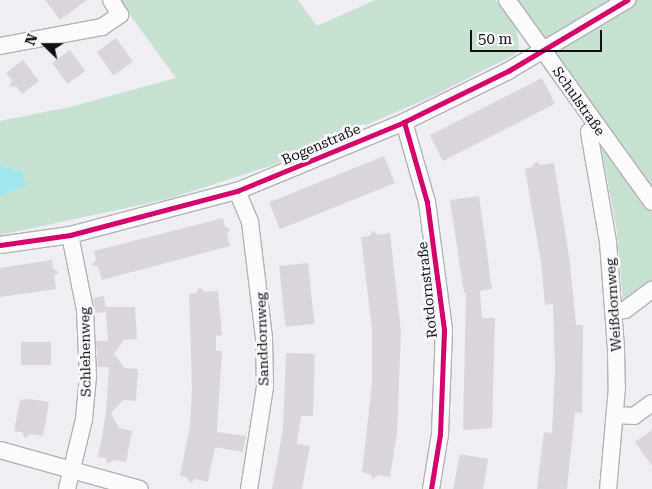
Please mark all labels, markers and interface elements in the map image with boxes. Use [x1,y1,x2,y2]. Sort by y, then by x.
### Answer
north arrow [20,20,70,70]
scale bar [472,20,604,52]
text: 50 m [478,30,512,48]
text: N [22,31,41,47]
street label: Schulstraße [549,63,609,139]
street label: Bogenstraße [279,120,363,168]
street label: Rotdornstraße [414,241,440,339]
street label: Weißdornweg [601,258,625,352]
street label: Sanddornweg [252,292,272,386]
street label: Schlehenweg [76,307,94,397]

